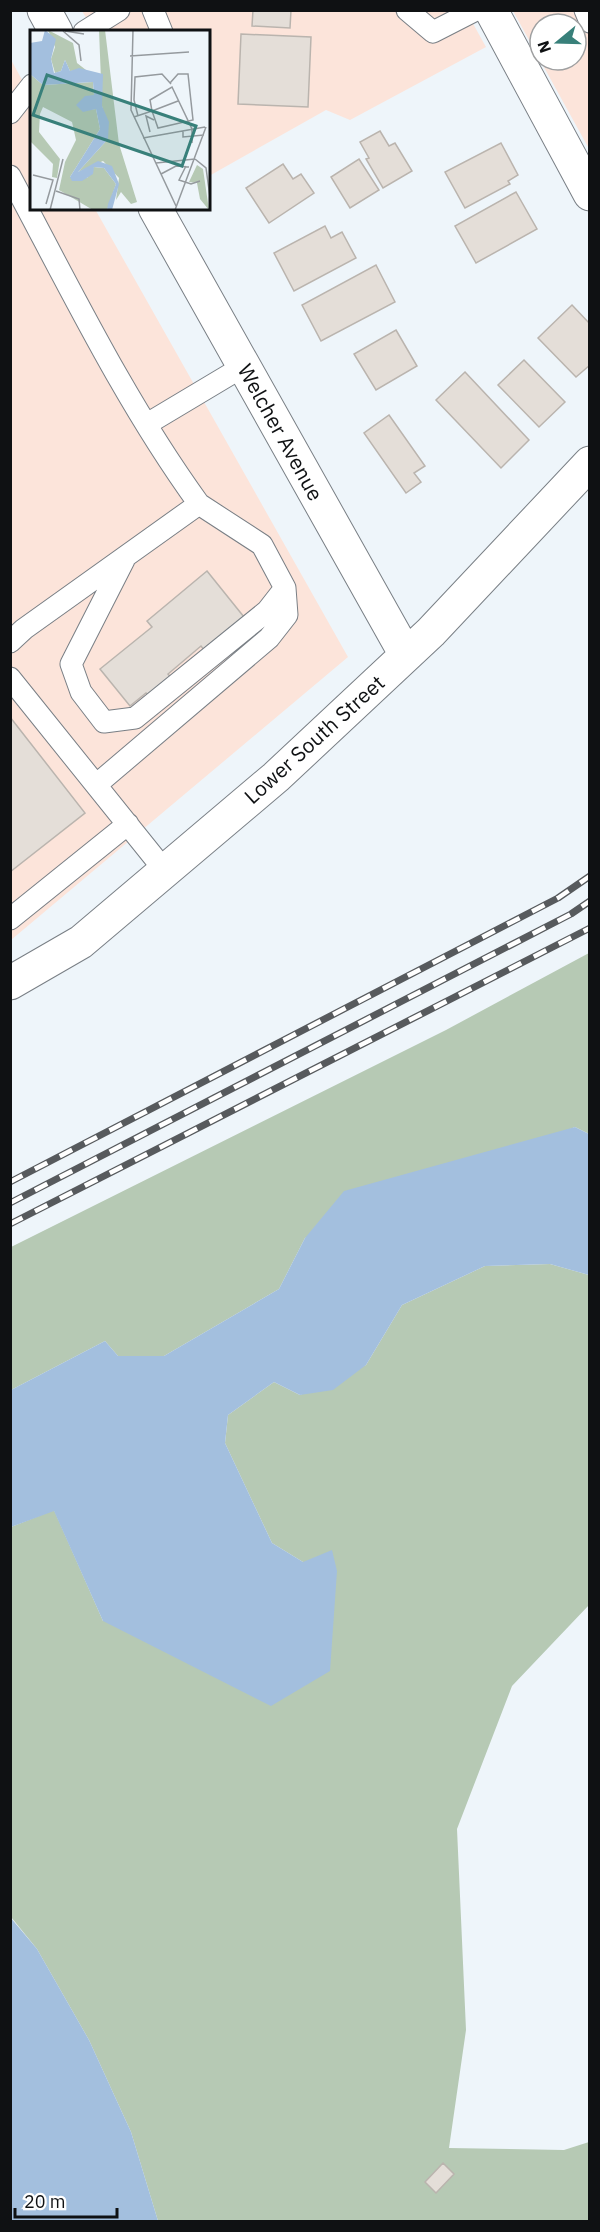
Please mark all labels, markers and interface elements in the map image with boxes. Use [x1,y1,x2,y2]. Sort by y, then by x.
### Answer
north arrow [528,12,588,72]
inset map [30,30,210,210]
text: N [532,38,555,56]
street label: Welcher Avenue [232,359,330,505]
street label: Lower South Street [238,668,390,810]
scale bar [15,2181,117,2219]
text: 20 m [24,2190,66,2213]

